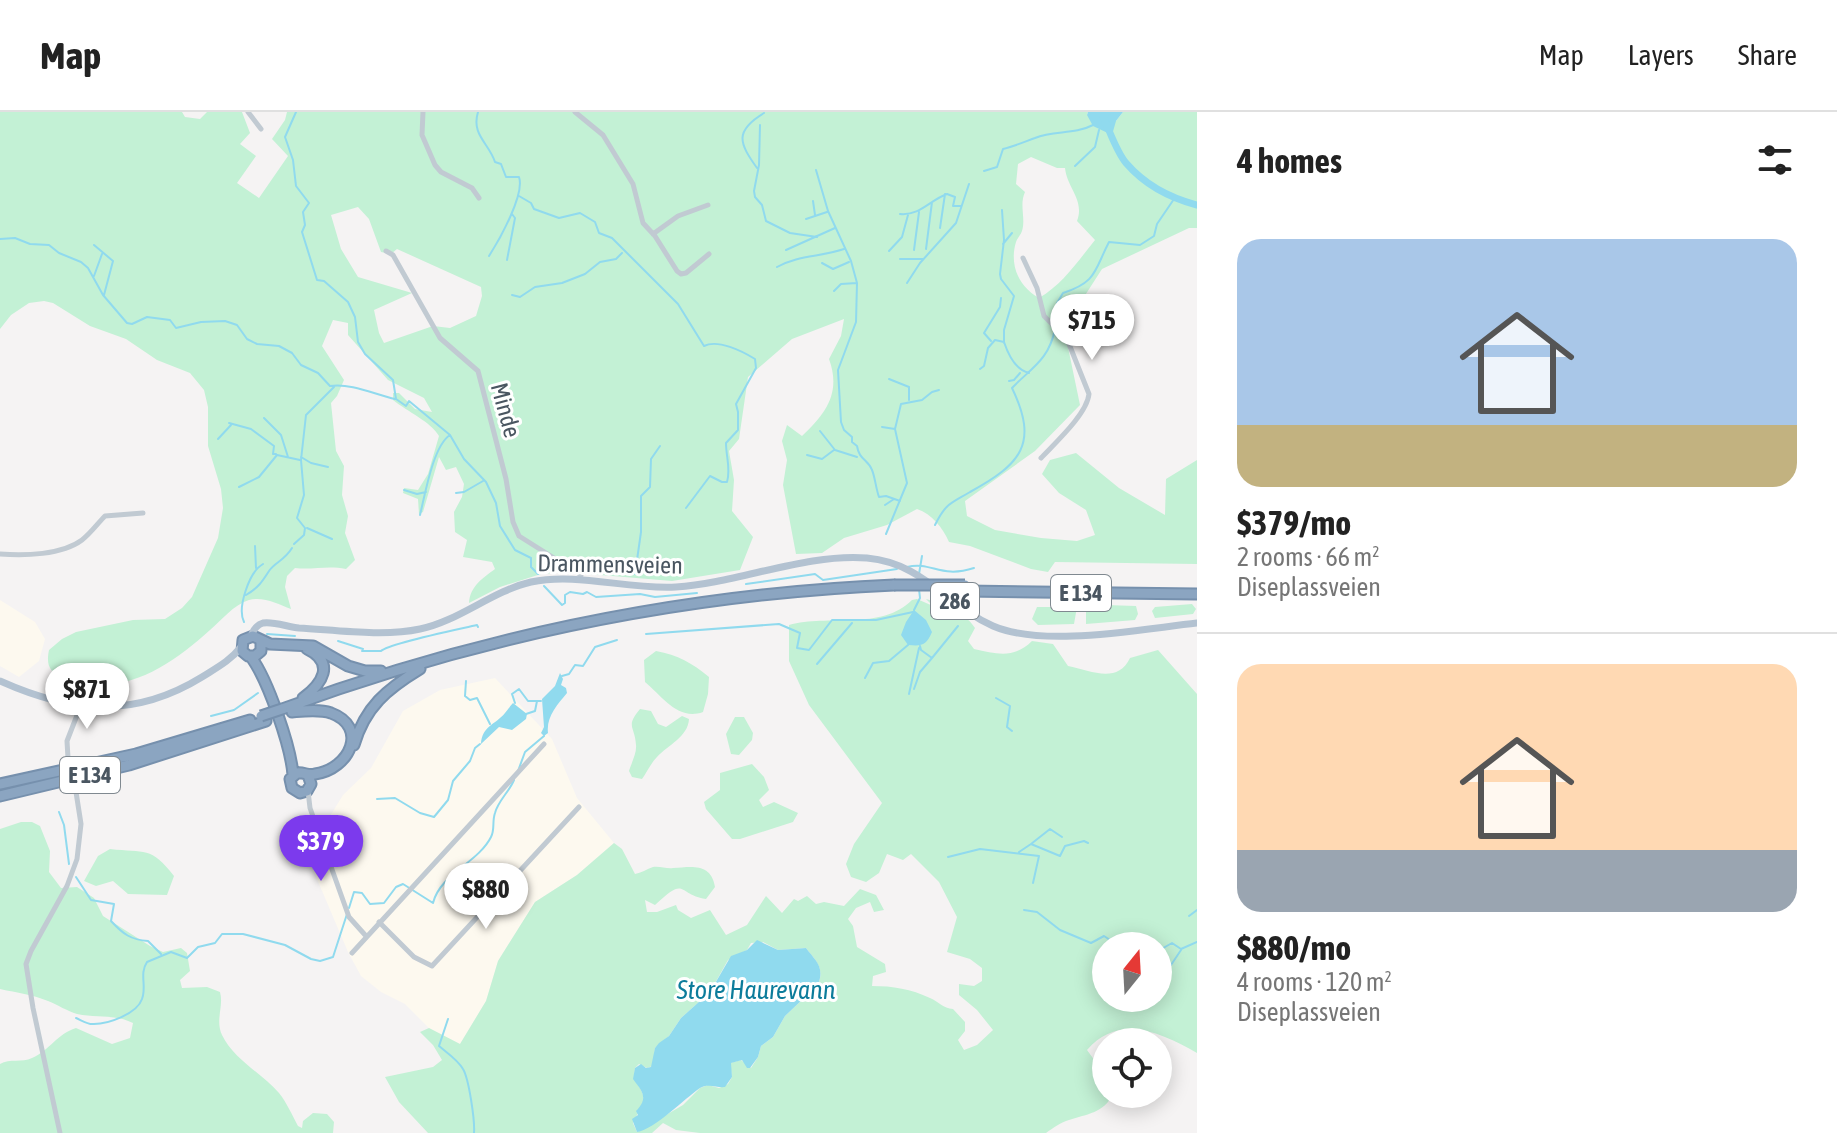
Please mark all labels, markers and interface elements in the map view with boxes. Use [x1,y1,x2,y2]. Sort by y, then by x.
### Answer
text: Map [40,34,101,77]
text: Map [1539,39,1584,71]
text: Layers [1628,39,1694,71]
text: Share [1738,39,1797,71]
icon: filters [1753,138,1797,182]
text: 4 homes [1237,141,1342,180]
icon: home [1445,291,1589,435]
pin: $715 [1045,294,1139,362]
text: $715 [1068,305,1116,335]
street label: Minde [486,380,526,440]
text: $379/mo [1237,503,1351,542]
text: 2 rooms · 66 m² [1237,542,1379,572]
street label: Drammensveien [537,549,683,579]
text: Diseplassveien [1237,572,1381,602]
road number: E 134 [1051,575,1111,611]
road number: 286 [931,583,979,619]
pin: $871 [40,663,134,731]
text: $871 [63,674,111,704]
icon: home [1445,716,1589,860]
road number: E 134 [60,757,120,793]
pin: $379 [274,815,368,883]
text: $379 [297,826,345,856]
pin: $880 [439,863,533,931]
text: $880 [462,874,510,904]
text: $880/mo [1237,928,1351,967]
north arrow [1092,932,1172,1012]
map controls [1092,932,1172,1108]
text: 4 rooms · 120 m² [1237,967,1392,997]
water label: Store Haurevann [676,975,836,1005]
text: Diseplassveien [1237,997,1381,1027]
button: locate [1092,1028,1172,1108]

